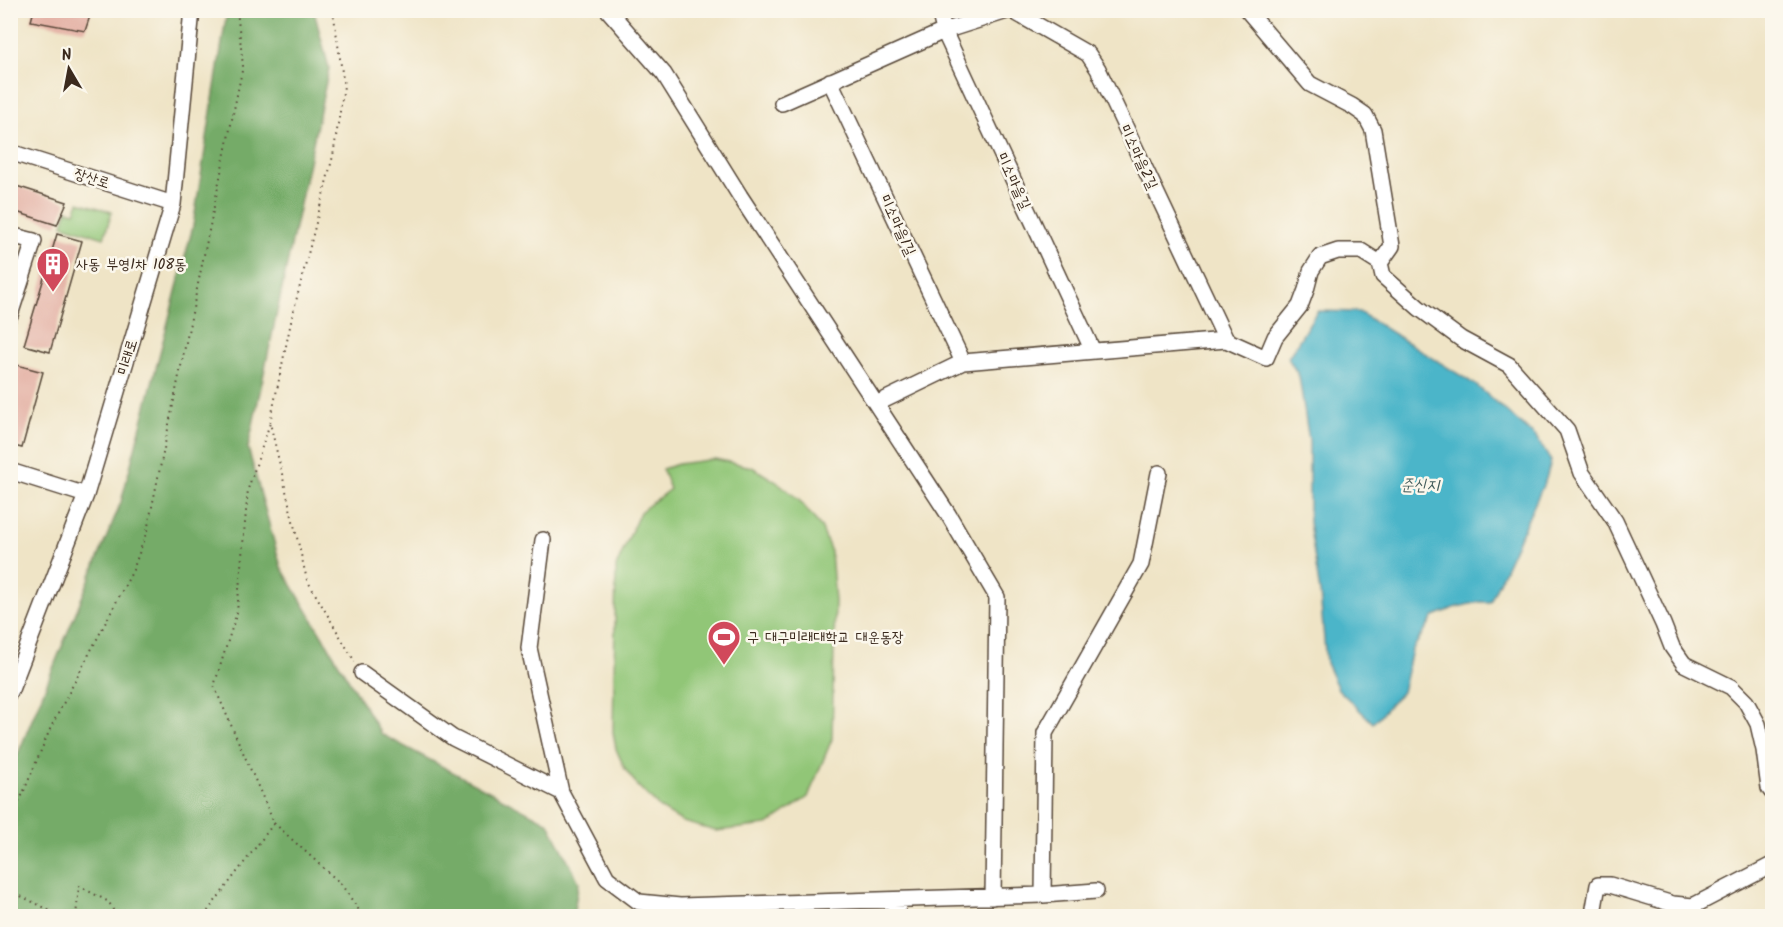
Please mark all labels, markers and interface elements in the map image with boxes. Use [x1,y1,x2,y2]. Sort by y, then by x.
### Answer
north arrow [39,39,99,99]
text: N [60,43,74,69]
street label: 미소마을2길 [1113,121,1164,194]
street label: 미소마을길 [989,149,1037,214]
street label: 장산로 [71,162,113,196]
street label: 미소마을1길 [872,191,922,260]
building icon: 사동 부영1차 108동 [35,246,71,293]
place label: 사동 부영1차 108동 [76,253,186,277]
street label: 미래로 [111,336,145,378]
water label: 준신지 [1401,473,1441,498]
sports icon: 구 대구미래대학교 대운동장 [706,619,742,666]
place label: 구 대구미래대학교 대운동장 [747,626,904,650]

